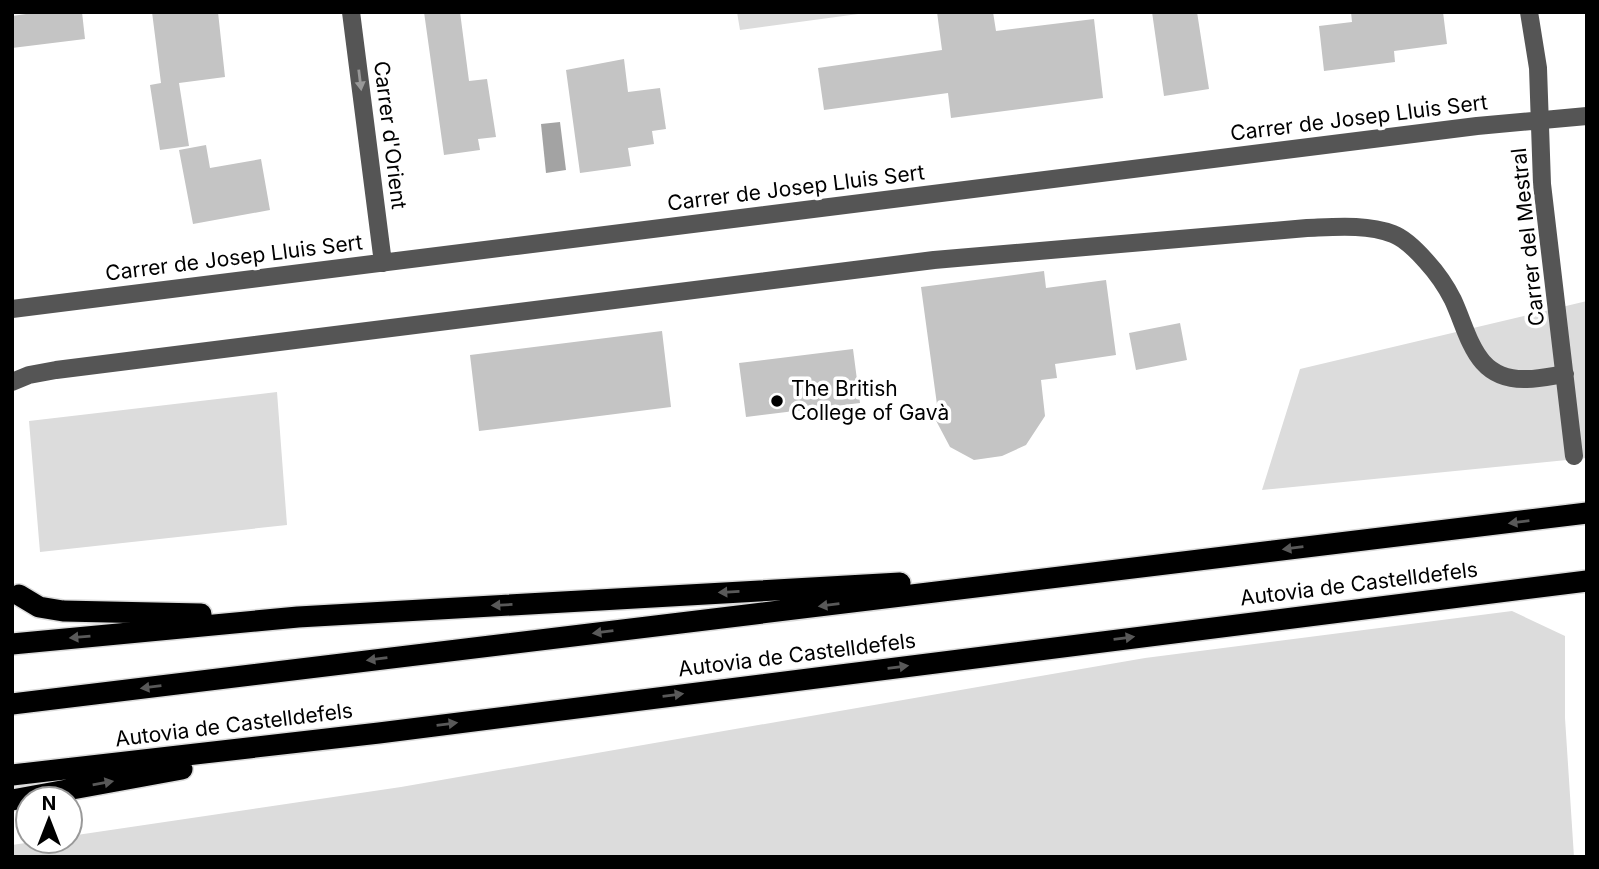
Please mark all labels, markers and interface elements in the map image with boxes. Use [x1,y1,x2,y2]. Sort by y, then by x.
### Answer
street label: Carrer d'Orient [369,59,412,211]
one-way arrow [354,69,365,91]
street label: Carrer de Josep Lluis Sert [1229,89,1489,146]
street label: Carrer del Mestral [1506,147,1549,327]
street label: Carrer de Josep Lluis Sert [666,159,926,216]
street label: Carrer de Josep Lluis Sert [104,229,364,286]
place label: The British College of Gavà [791,376,949,425]
marker: The British College of Gavà [769,393,785,409]
one-way arrow [1508,516,1530,527]
one-way arrow [1282,543,1304,554]
street label: Autovia de Castelldefels [1239,557,1479,610]
one-way arrow [718,586,740,597]
one-way arrow [817,599,839,610]
one-way arrow [491,600,513,611]
one-way arrow [592,627,614,638]
street label: Autovia de Castelldefels [677,628,917,681]
one-way arrow [69,632,91,643]
one-way arrow [1113,632,1135,643]
one-way arrow [366,654,388,665]
one-way arrow [887,661,909,672]
one-way arrow [140,681,162,692]
one-way arrow [662,690,684,701]
street label: Autovia de Castelldefels [114,698,354,751]
one-way arrow [436,719,458,730]
one-way arrow [93,777,115,788]
north arrow [14,785,84,855]
text: N [42,792,56,815]

